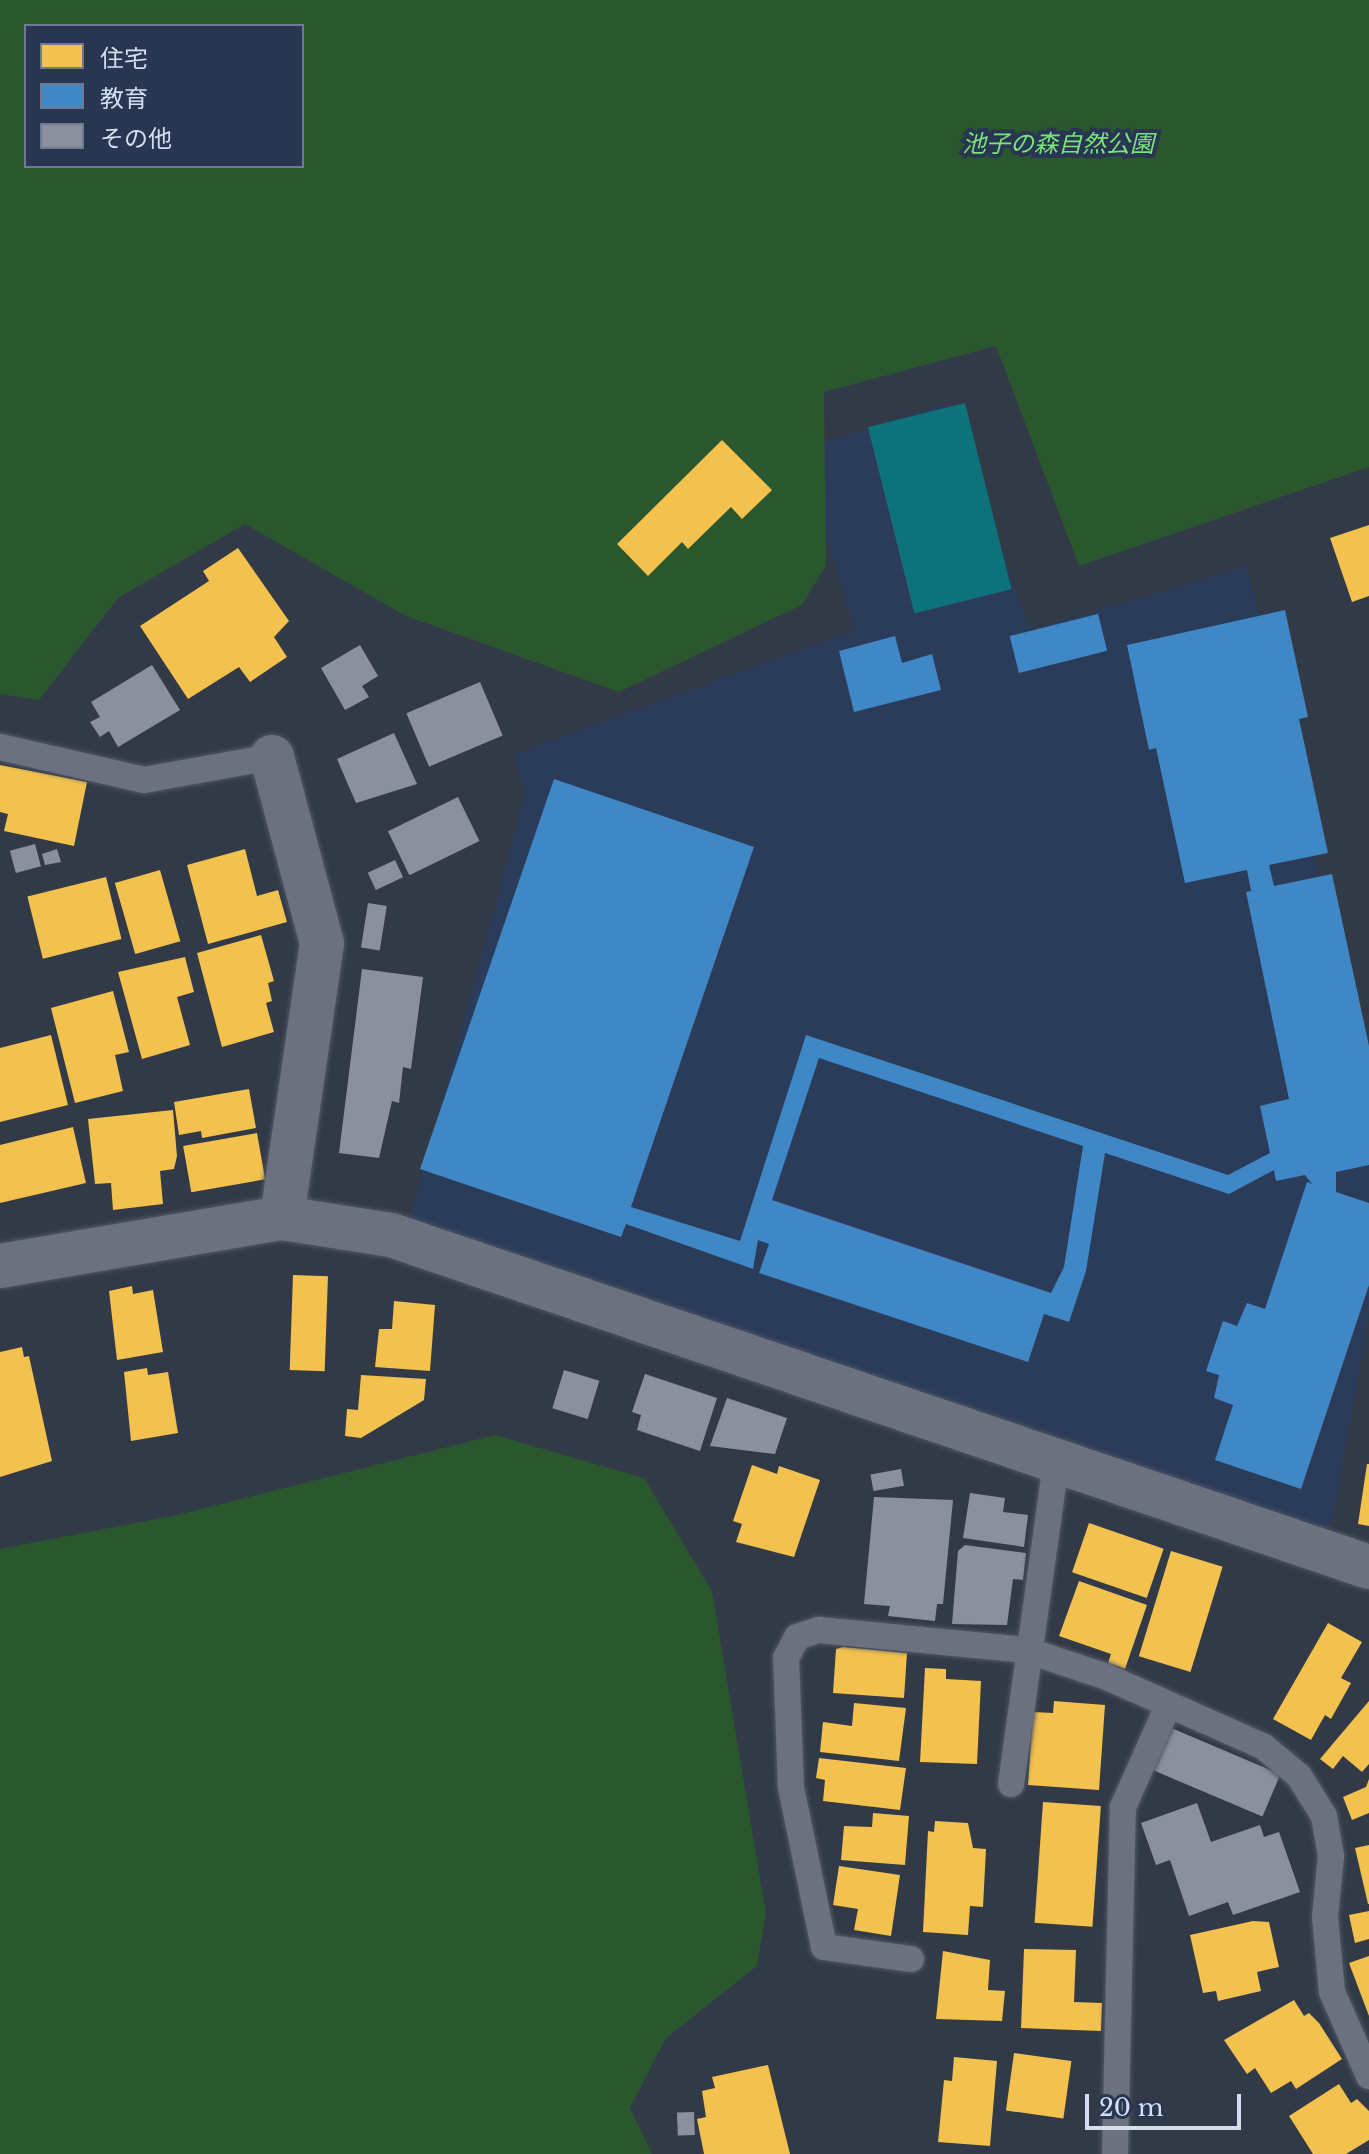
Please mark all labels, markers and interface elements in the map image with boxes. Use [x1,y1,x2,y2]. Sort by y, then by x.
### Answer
legend [24,24,304,168]
text: 住宅 [100,44,148,73]
text: 教育 [100,84,148,113]
text: その他 [100,124,172,153]
park label: 池子の森自然公園 [962,130,1154,158]
scale bar [1089,2078,1245,2128]
text: 20 m [1099,2093,1164,2122]

